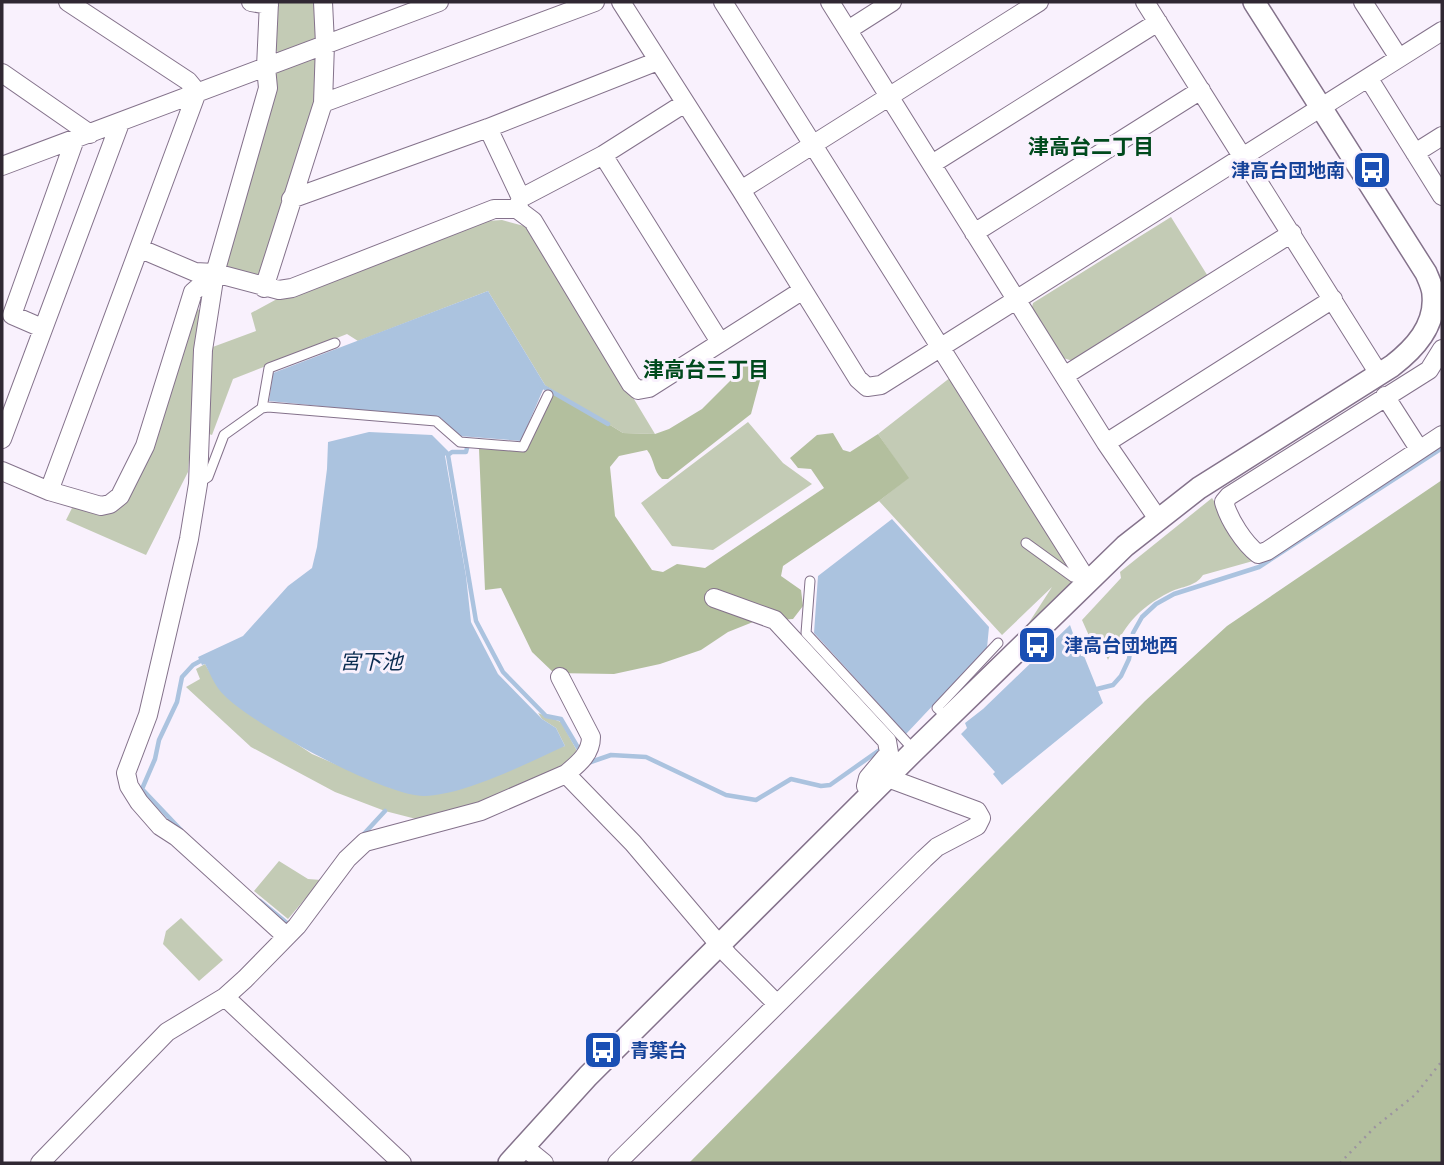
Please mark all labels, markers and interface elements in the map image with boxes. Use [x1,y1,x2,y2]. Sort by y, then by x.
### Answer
district label: 津高台二丁目 [1028,134,1154,158]
bus stop icon: 津高台団地南 [1351,149,1393,191]
place label: 津高台団地南 [1231,159,1345,181]
district label: 津高台三丁目 [643,357,769,381]
bus stop icon: 津高台団地西 [1016,624,1058,666]
place label: 津高台団地西 [1064,634,1178,656]
water label: 宮下池 [340,649,404,673]
bus stop icon: 青葉台 [582,1029,624,1071]
place label: 青葉台 [630,1039,687,1061]

